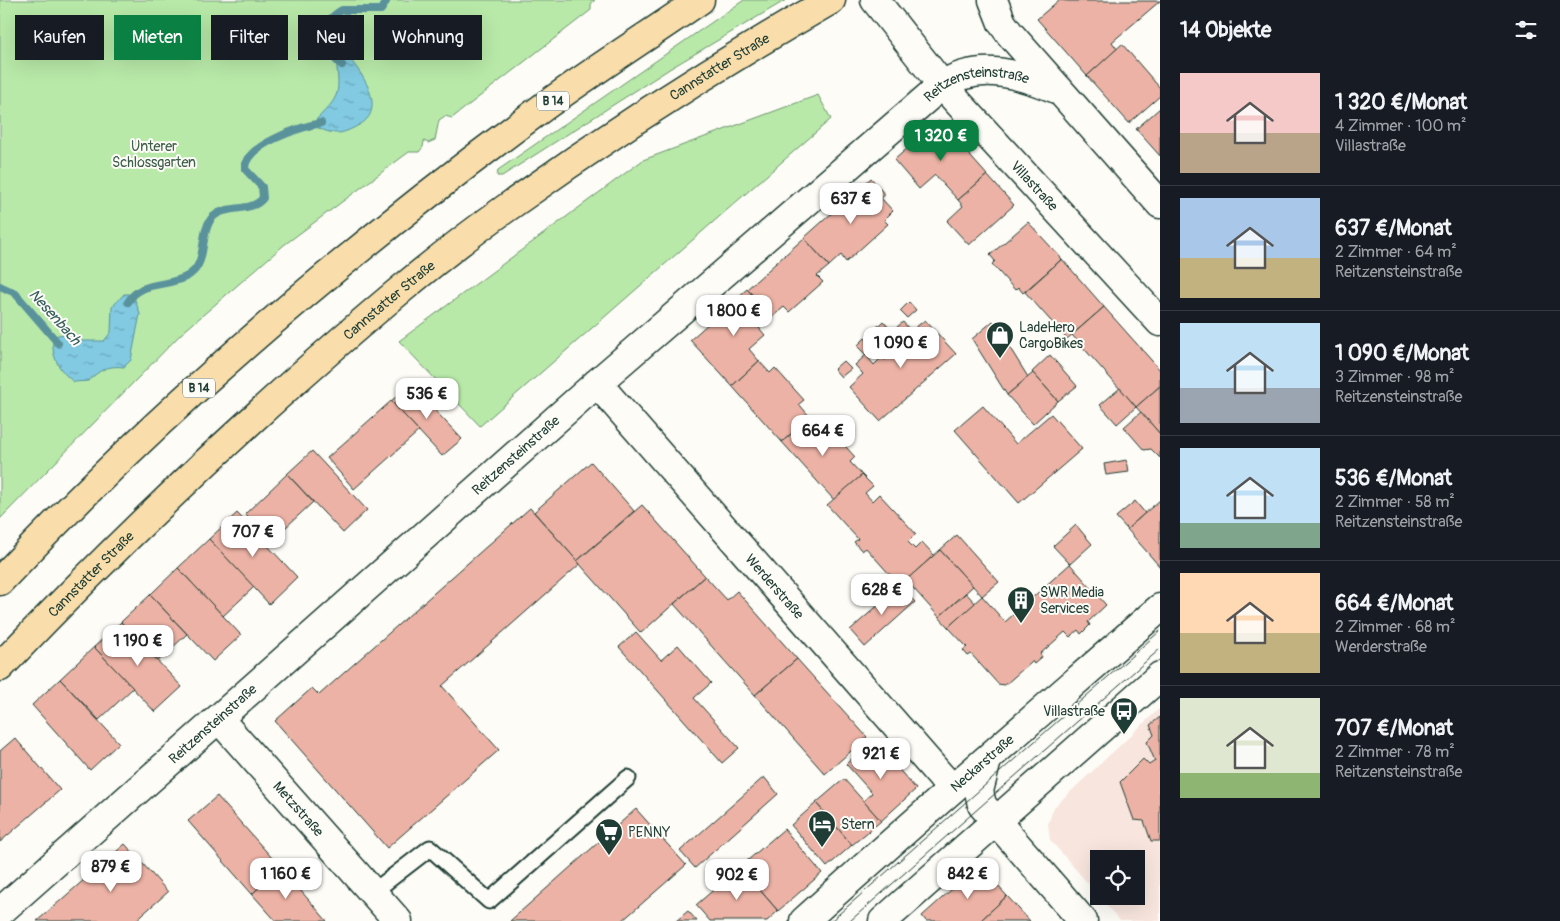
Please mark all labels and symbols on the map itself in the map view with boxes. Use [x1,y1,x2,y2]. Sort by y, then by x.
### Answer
street label: Cannstatter Straße [667,30,773,104]
street label: Reitzensteinstraße [921,64,1031,106]
road number: B 14 [537,92,569,110]
pin: 1 320 € [895,120,987,162]
park label: Unterer Schlossgarten [112,138,196,171]
street label: Villastraße [1007,157,1062,215]
pin: 637 € [816,182,886,225]
street label: Cannstatter Straße [340,257,439,344]
water label: Nesenbach [25,285,85,350]
pin: 1 800 € [688,294,780,337]
place label: LadeHero CargoBikes [1019,319,1084,352]
shop icon: LadeHero CargoBikes [985,320,1015,359]
pin: 1 090 € [855,326,947,369]
road number: B 14 [183,378,215,398]
pin: 536 € [392,378,462,420]
street label: Reitzensteinstraße [469,412,563,499]
pin: 664 € [788,414,858,457]
pin: 707 € [218,516,288,558]
street label: Cannstatter Straße [45,528,138,621]
street label: Werderstraße [741,551,807,623]
pin: 628 € [847,574,917,616]
place label: SWR Media Services [1040,584,1104,617]
building icon: SWR Media Services [1006,585,1036,624]
pin: 1 190 € [92,624,184,667]
street label: Reitzensteinstraße [165,681,260,767]
bus stop icon: Villastraße [1109,696,1139,735]
place label: Villastraße [1043,703,1105,720]
street label: Neckarstraße [947,731,1018,796]
pin: 921 € [846,738,916,780]
street label: Metzstraße [269,778,327,840]
hotel icon: Stern [807,809,837,848]
place label: Stern [841,816,875,833]
supermarket icon: PENNY [594,817,624,856]
place label: PENNY [628,824,670,841]
pin: 879 € [76,850,146,893]
pin: 1 160 € [240,858,332,900]
pin: 902 € [702,858,772,901]
pin: 842 € [933,858,1003,900]

